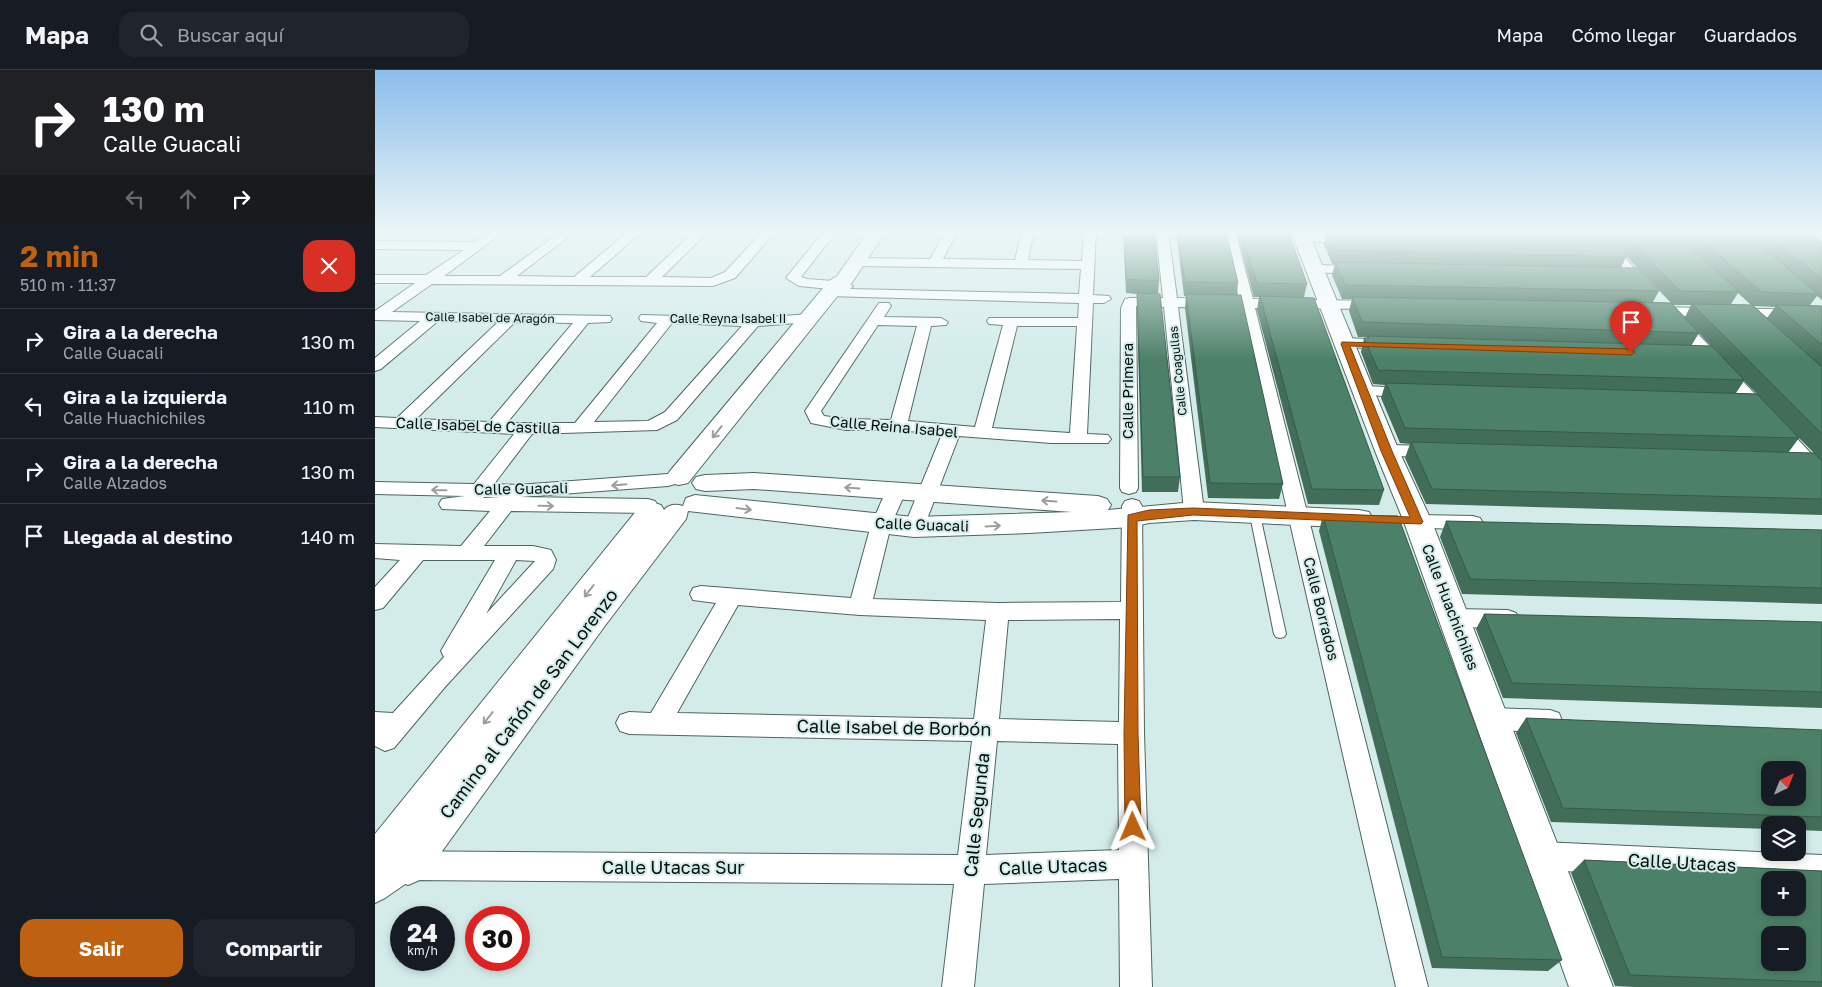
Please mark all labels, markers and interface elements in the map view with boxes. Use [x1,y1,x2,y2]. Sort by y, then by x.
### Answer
search box [119,12,469,57]
text: Mapa [25,20,89,49]
icon: search [137,21,165,49]
text: Buscar aquí [177,23,284,46]
text: Mapa [1497,24,1543,46]
text: Cómo llegar [1571,24,1676,46]
text: Guardados [1704,24,1797,46]
text: 130 m [103,88,205,130]
icon: right [20,90,85,155]
text: Calle Guacali [103,130,241,157]
icon: left [121,185,149,213]
icon: ahead [174,185,202,213]
icon: right [227,185,255,213]
text: 2 min [20,238,98,274]
button: close [303,240,355,292]
text: 510 m · 11:37 [20,275,116,295]
pin [1610,301,1652,352]
icon: arrive [1617,308,1645,336]
street label: Calle Isabel de Aragón [425,309,555,326]
street label: Calle Reyna Isabel II [670,311,786,326]
text: Gira a la derecha [63,320,218,343]
street label: Calle Coagullas [1165,325,1190,417]
icon: right [20,327,48,355]
text: 130 m [301,330,355,353]
text: Calle Guacali [63,343,163,363]
street label: Calle Primera [1118,343,1136,439]
text: Gira a la izquierda [63,385,227,408]
icon: left [20,392,48,420]
text: 110 m [303,395,355,418]
text: Calle Huachichiles [63,408,206,428]
street label: Calle Reina Isabel [829,411,959,441]
street label: Calle Isabel de Castilla [395,413,561,437]
one-way arrow [711,425,722,438]
text: Gira a la derecha [63,450,218,473]
icon: right [20,457,48,485]
text: 130 m [301,460,355,483]
text: Calle Alzados [63,473,167,493]
street label: Calle Guacali [474,478,568,498]
one-way arrow [611,480,627,490]
one-way arrow [844,484,860,493]
one-way arrow [432,485,448,495]
one-way arrow [1041,497,1057,506]
one-way arrow [538,501,554,511]
one-way arrow [736,504,752,514]
street label: Calle Guacali [875,513,969,535]
one-way arrow [985,521,1001,530]
icon: arrive [20,522,48,550]
text: Llegada al destino [63,525,233,548]
text: 140 m [301,525,355,548]
street label: Calle Huachichiles [1419,541,1483,672]
street label: Calle Borrados [1300,555,1344,662]
street label: Camino al Cañón de San Lorenzo [434,584,622,823]
one-way arrow [583,584,594,597]
one-way arrow [483,711,494,724]
street label: Calle Isabel de Borbón [797,714,992,740]
street label: Calle Segunda [959,752,993,878]
north arrow [1761,761,1806,806]
map controls [1761,761,1806,971]
position arrow [1106,800,1158,852]
button: layers [1761,816,1806,861]
street label: Calle Utacas [1627,848,1737,876]
street label: Calle Utacas [998,853,1108,879]
street label: Calle Utacas Sur [602,856,744,878]
button: + [1761,871,1806,916]
speed limit sign: 30 [465,906,530,971]
text: 24 [407,917,438,948]
button: Salir [20,919,183,977]
button: Compartir [193,919,355,977]
button: − [1761,926,1806,971]
text: km/h [407,943,438,958]

